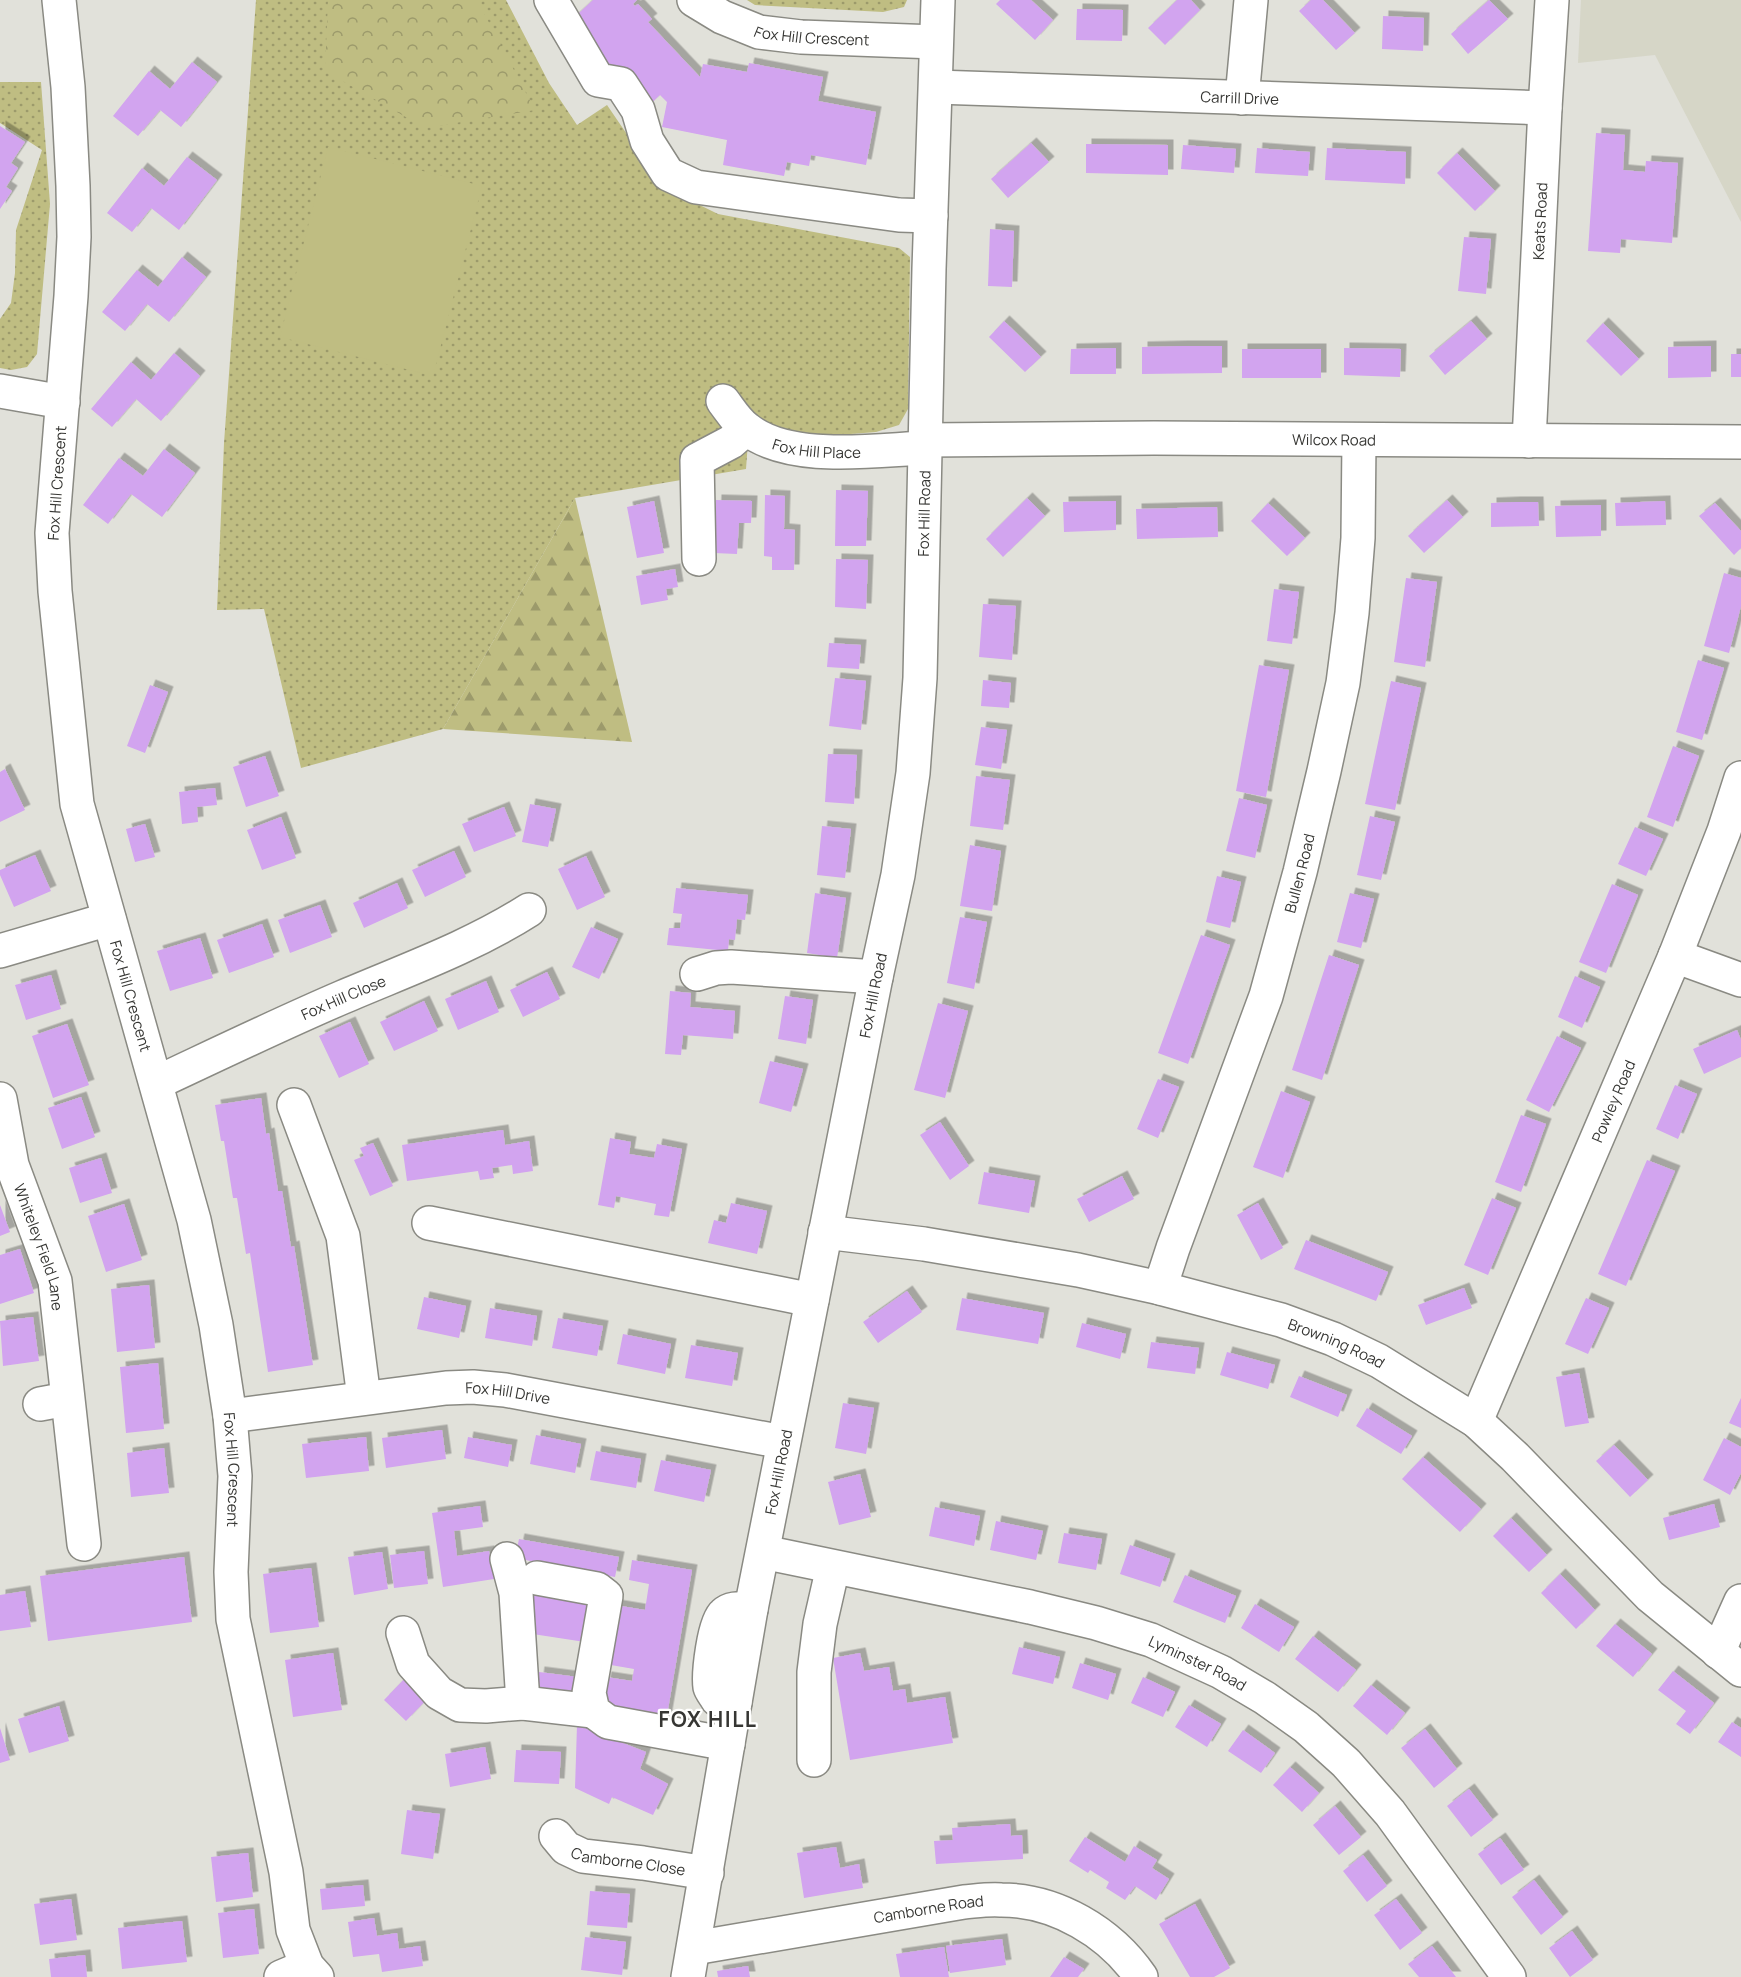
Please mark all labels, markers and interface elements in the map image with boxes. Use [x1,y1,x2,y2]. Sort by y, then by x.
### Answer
street label: Fox Hill Crescent [751,21,870,50]
street label: Carrill Drive [1200,86,1280,109]
street label: Keats Road [1527,182,1552,261]
street label: Fox Hill Crescent [43,425,71,541]
street label: Wilcox Road [1292,428,1376,450]
street label: Fox Hill Place [770,433,861,463]
street label: Fox Hill Road [912,470,935,557]
street label: Bullen Road [1279,831,1319,915]
street label: Fox Hill Crescent [105,938,157,1054]
street label: Fox Hill Road [854,951,891,1040]
street label: Fox Hill Close [297,970,389,1025]
street label: Powley Road [1586,1057,1640,1146]
street label: Whiteley Field Lane [9,1181,69,1312]
street label: Browning Road [1285,1313,1389,1373]
street label: Fox Hill Drive [465,1376,552,1409]
street label: Fox Hill Crescent [219,1411,246,1528]
street label: Fox Hill Road [759,1428,797,1516]
street label: Lyminster Road [1145,1630,1251,1695]
district label: FOX HILL [658,1705,758,1733]
street label: Camborne Close [568,1841,687,1880]
street label: Camborne Road [872,1890,985,1928]

